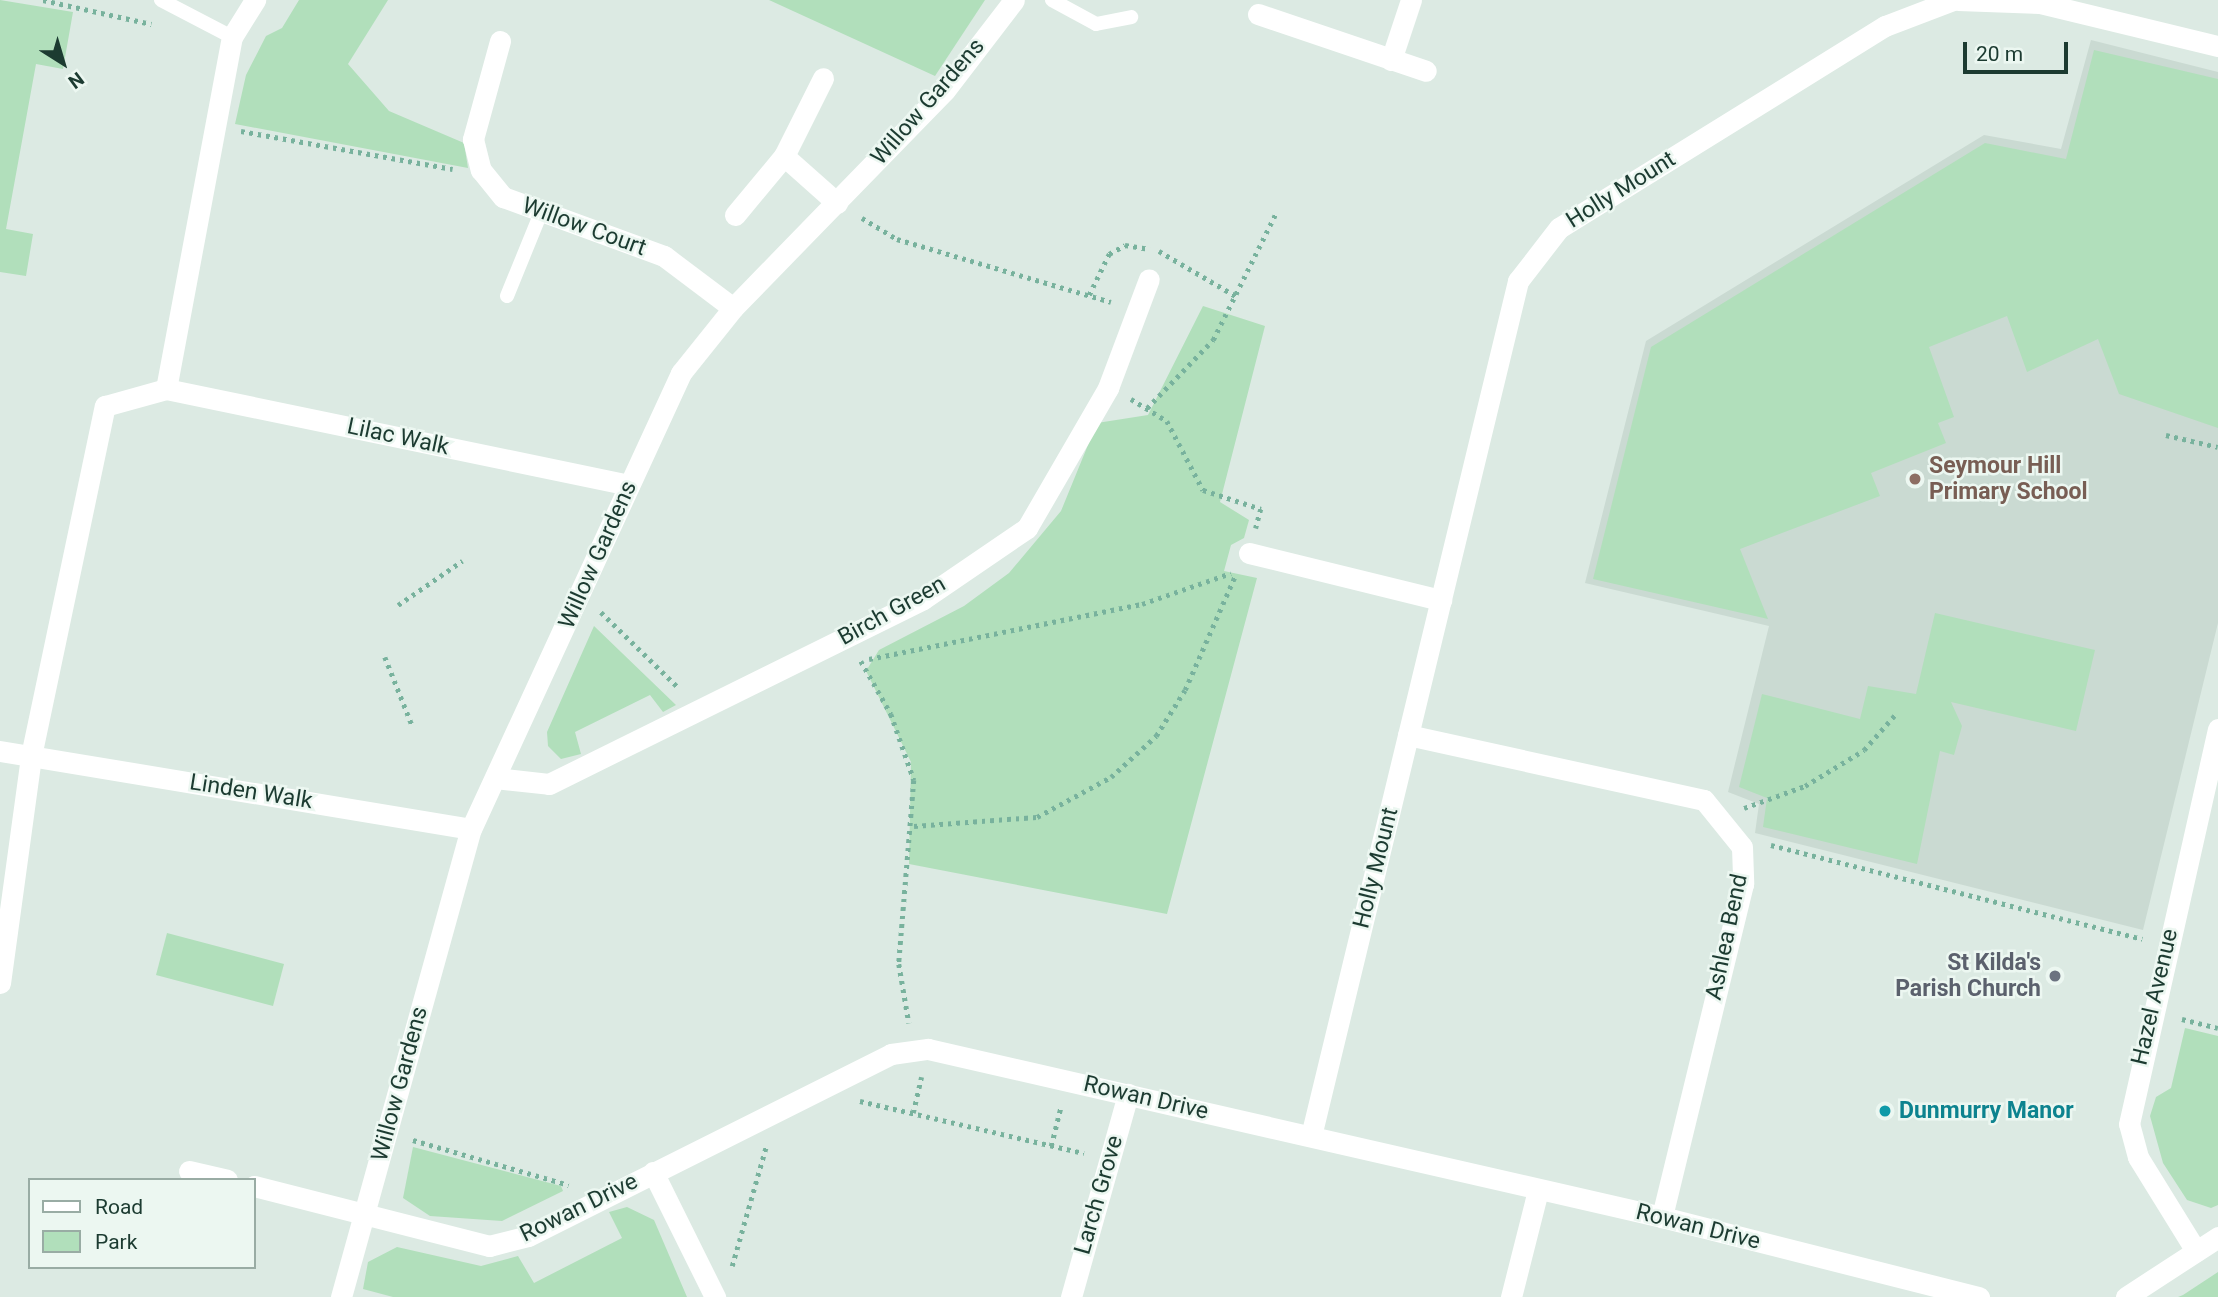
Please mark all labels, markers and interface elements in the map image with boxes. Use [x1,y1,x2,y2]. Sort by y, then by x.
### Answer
north arrow [28,28,98,98]
scale bar [1966,28,2071,72]
street label: Willow Gardens [865,33,991,171]
text: 20 m [1976,42,2023,66]
text: N [64,67,88,93]
street label: Holly Mount [1561,146,1681,234]
street label: Willow Court [518,192,650,262]
street label: Lilac Walk [344,413,452,461]
place label: Seymour Hill Primary School [1929,452,2088,506]
marker: Seymour Hill Primary School [1907,471,1923,487]
street label: Willow Gardens [553,477,643,633]
street label: Birch Green [834,570,950,652]
street label: Linden Walk [188,769,314,815]
street label: Holly Mount [1348,805,1404,931]
street label: Ashlea Bend [1700,872,1754,1002]
street label: Hazel Avenue [2126,926,2184,1068]
place label: St Kilda's Parish Church [1895,949,2041,1003]
marker: St Kilda's Parish Church [2047,968,2063,984]
street label: Willow Gardens [366,1004,434,1164]
street label: Rowan Drive [1081,1070,1211,1126]
place label: Dunmurry Manor [1899,1097,2074,1125]
marker: Dunmurry Manor [1877,1103,1893,1119]
street label: Larch Grove [1069,1132,1129,1258]
street label: Rowan Drive [516,1168,642,1248]
legend [28,1178,256,1269]
text: Road [95,1195,143,1219]
street label: Rowan Drive [1633,1198,1763,1256]
text: Park [95,1230,137,1254]

